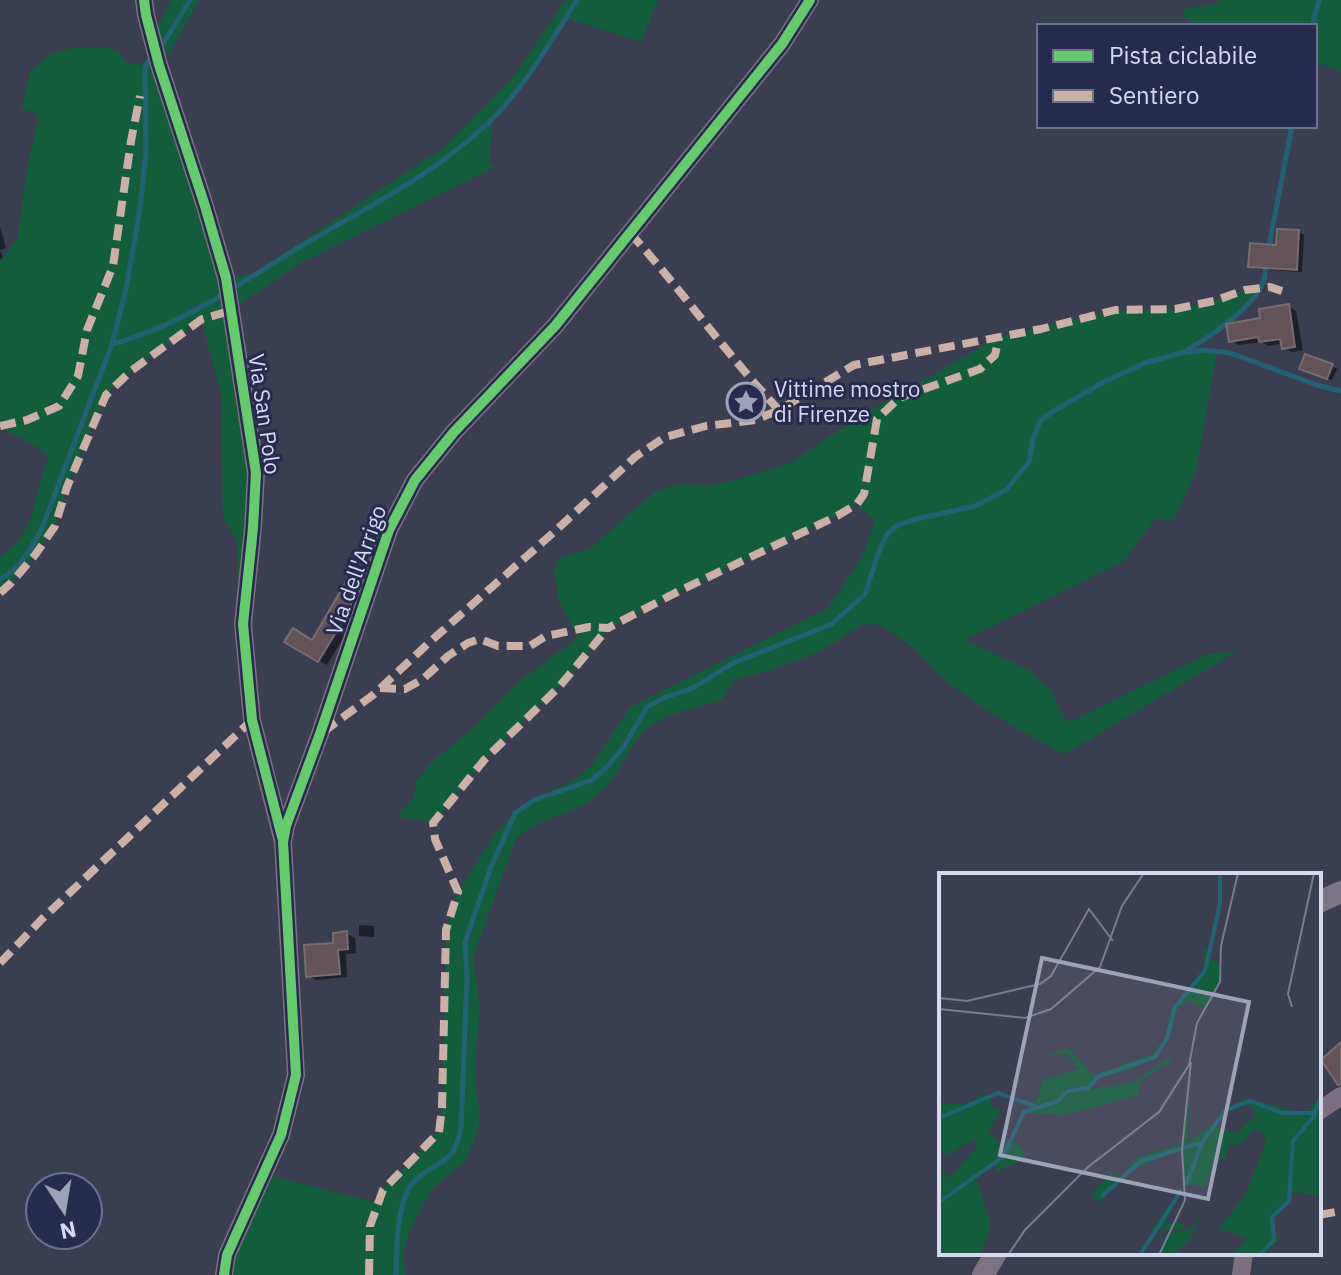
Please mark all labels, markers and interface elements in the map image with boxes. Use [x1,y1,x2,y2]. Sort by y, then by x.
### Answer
legend [1037,24,1317,128]
text: Pista ciclabile [1109,39,1257,71]
text: Sentiero [1109,79,1199,111]
street label: Via San Polo [243,352,288,476]
place label: Vittime mostro di Firenze [774,374,920,428]
place icon: Vittime mostro di Firenze [725,381,767,423]
street label: Via dell'Arrigo [319,501,392,639]
inset map [939,873,1321,1255]
north arrow [24,1171,104,1251]
text: N [57,1215,79,1247]

